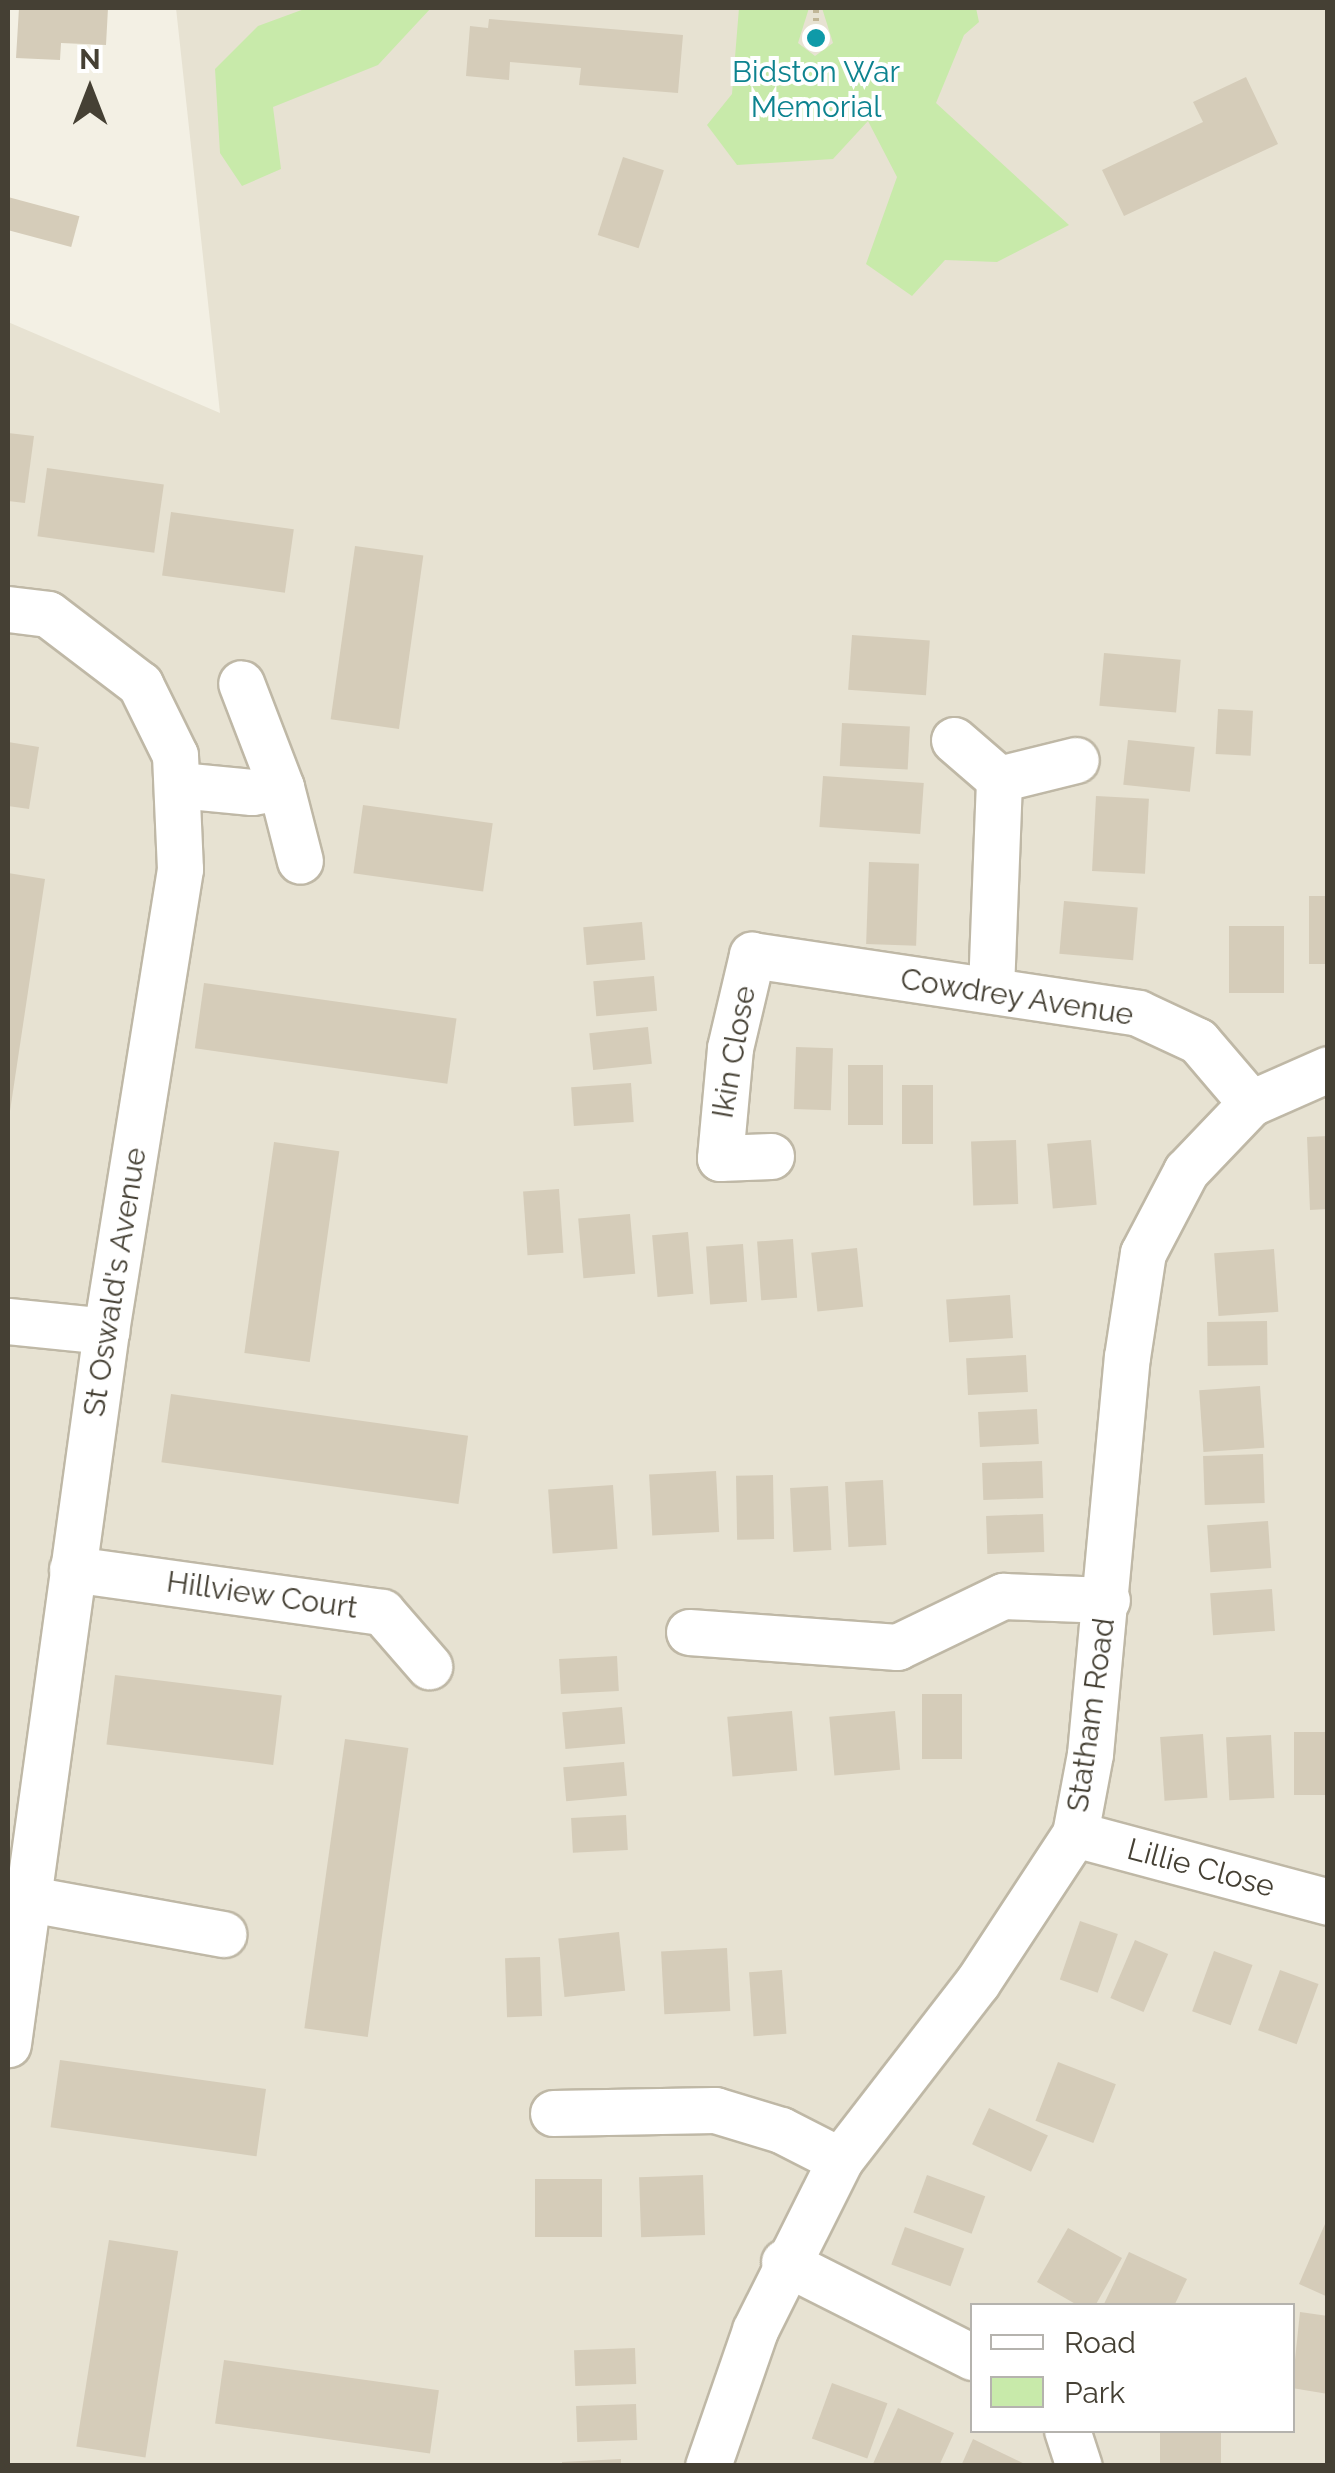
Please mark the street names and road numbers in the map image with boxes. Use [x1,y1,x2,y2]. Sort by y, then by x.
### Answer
street label: Cowdrey Avenue [897,961,1137,1033]
street label: Ikin Close [705,983,763,1121]
street label: St Oswald's Avenue [76,1145,154,1419]
street label: Hillview Court [164,1564,360,1626]
street label: Statham Road [1060,1616,1122,1814]
street label: Lillie Close [1123,1831,1279,1905]

